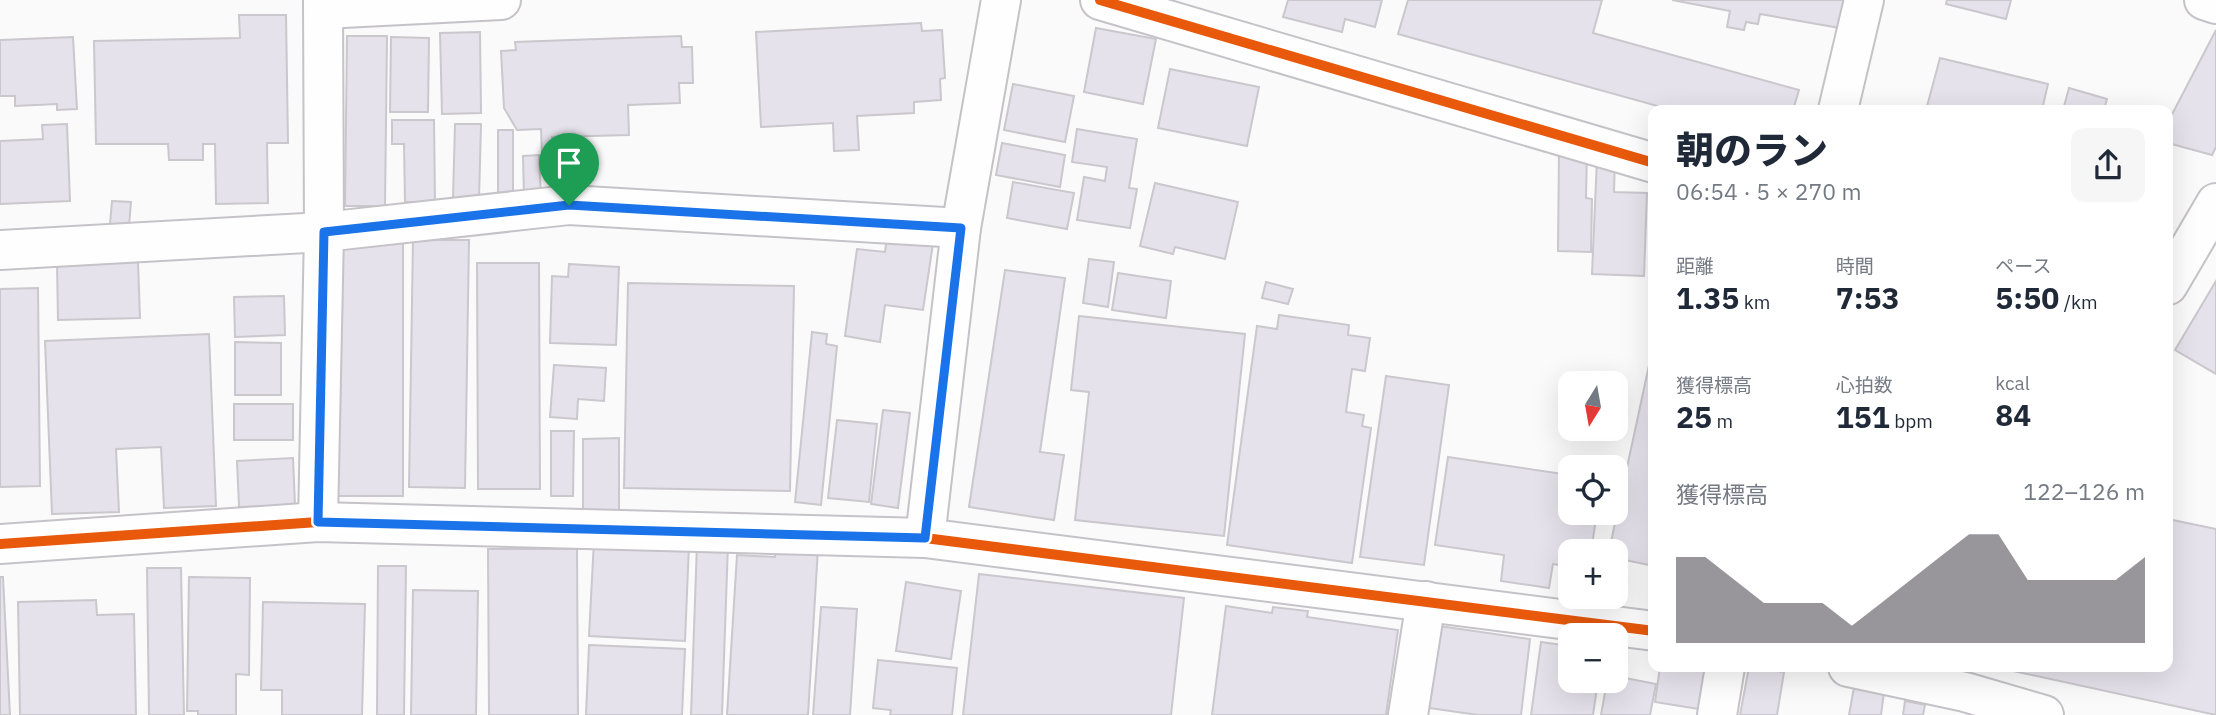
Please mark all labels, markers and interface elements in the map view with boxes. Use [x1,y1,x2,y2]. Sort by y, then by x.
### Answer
text: 朝のラン [1676,125,1828,174]
button: share [2071,128,2145,202]
pin [539,133,599,205]
icon: arrive [550,144,588,182]
text: 06:54 · 5 × 270 m [1676,176,1862,206]
text: 距離 [1676,254,1714,278]
text: 時間 [1836,254,1874,278]
text: ペース [1995,254,2051,278]
text: 1.35 [1676,278,1739,317]
text: 7:53 [1836,278,1900,317]
text: 5:50 [1995,278,2059,317]
text: km [1739,290,1770,314]
text: /km [2059,290,2098,314]
north arrow [1558,371,1628,441]
map controls [1558,371,1628,693]
text: kcal [1995,371,2030,395]
text: 獲得標高 [1676,373,1752,397]
text: 心拍数 [1836,373,1893,397]
text: 84 [1995,395,2031,434]
text: 25 [1676,397,1712,436]
text: 151 [1836,397,1890,436]
text: m [1712,409,1733,433]
text: bpm [1890,409,1933,433]
button: locate [1558,455,1628,525]
text: 122–126 m [2023,476,2145,506]
text: 獲得標高 [1676,479,1768,509]
button: + [1558,539,1628,609]
button: − [1558,623,1628,693]

